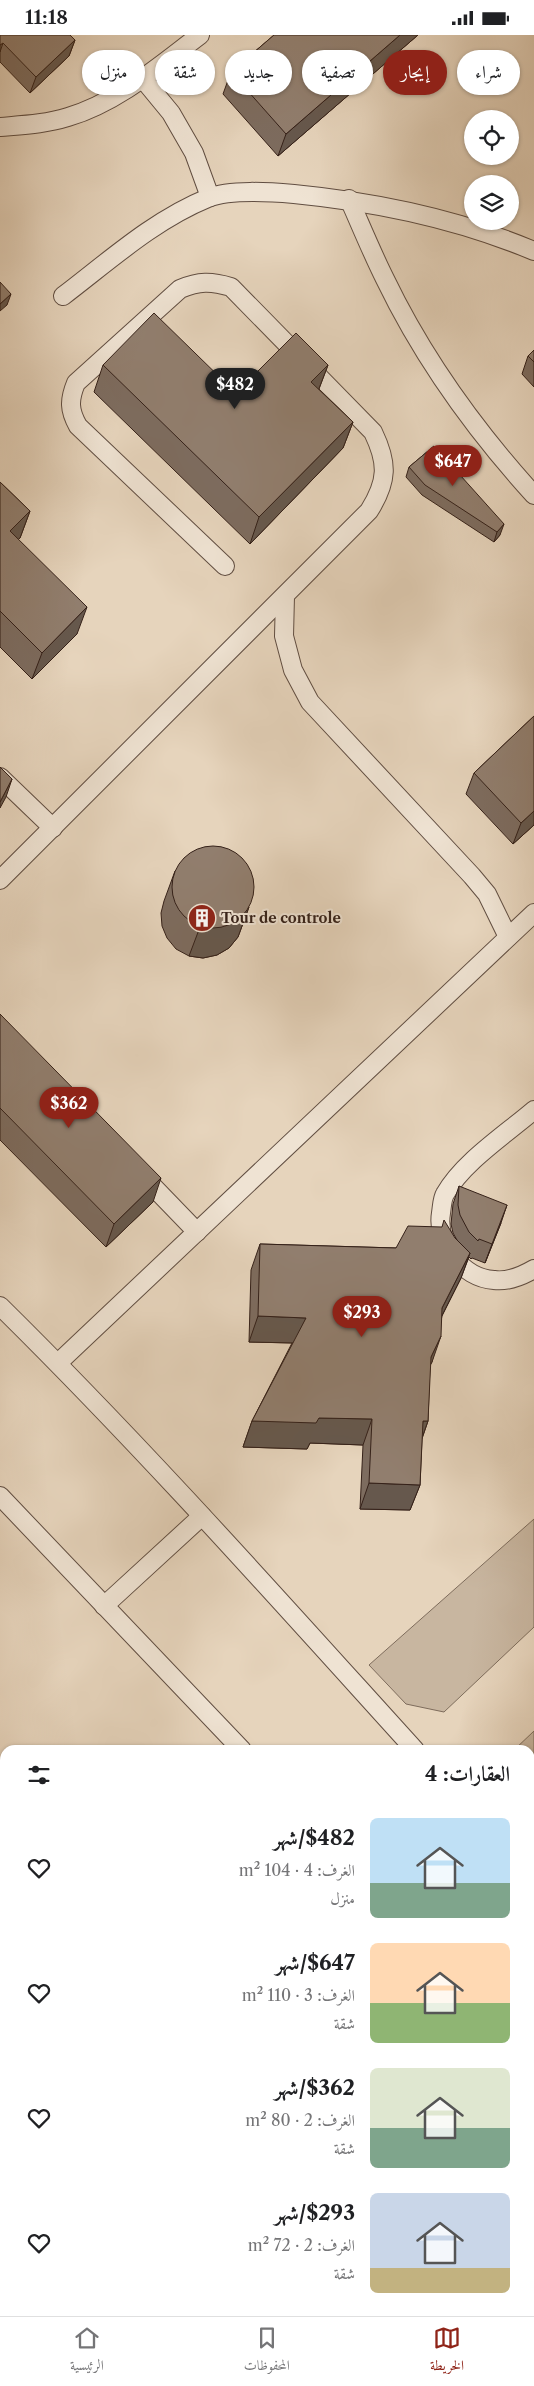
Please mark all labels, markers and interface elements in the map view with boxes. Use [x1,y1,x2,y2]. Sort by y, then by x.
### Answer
text: 11:18 [25,6,68,29]
chip: منزل [82,50,145,95]
chip: شقة [155,50,215,95]
chip: جديد [225,50,292,95]
chip: تصفية [302,50,373,95]
chip: إيجار [383,50,447,95]
chip: شراء [457,50,520,95]
map controls [464,110,519,230]
button: locate [464,110,519,165]
button: layers [464,175,519,230]
pin: $482 [205,367,265,410]
text: $482 [216,374,254,394]
pin: $647 [423,445,483,487]
text: $647 [435,451,471,471]
building icon: Tour de controle [187,903,217,933]
place label: Tour de controle [221,909,341,927]
pin: $362 [39,1087,99,1129]
text: $362 [51,1093,88,1113]
pin: $293 [332,1295,392,1338]
text: $293 [344,1302,380,1322]
icon: filters [25,1761,53,1789]
text: العقارات: 4 [425,1761,510,1786]
text: $482/شهر [274,1825,355,1850]
icon: home [410,1838,470,1898]
icon: heart [25,1854,53,1882]
text: الغرف: 4 · 104 m² [239,1860,355,1880]
text: منزل [330,1888,355,1908]
text: $647/شهر [275,1950,355,1975]
icon: home [410,1963,470,2023]
icon: heart [25,1979,53,2007]
text: الغرف: 3 · 110 m² [242,1985,355,2005]
text: شقة [334,2013,355,2033]
text: $362/شهر [275,2075,355,2100]
icon: home [410,2088,470,2148]
icon: heart [25,2104,53,2132]
text: الغرف: 2 · 80 m² [245,2110,355,2130]
text: شقة [334,2138,355,2158]
text: $293/شهر [275,2200,355,2225]
icon: home [410,2213,470,2273]
icon: heart [25,2229,53,2257]
text: الغرف: 2 · 72 m² [248,2235,355,2255]
text: شقة [334,2263,355,2283]
tab: الرئيسية [70,2324,104,2379]
tab: المحفوظات [244,2324,290,2379]
tab: الخريطة [430,2324,464,2379]

